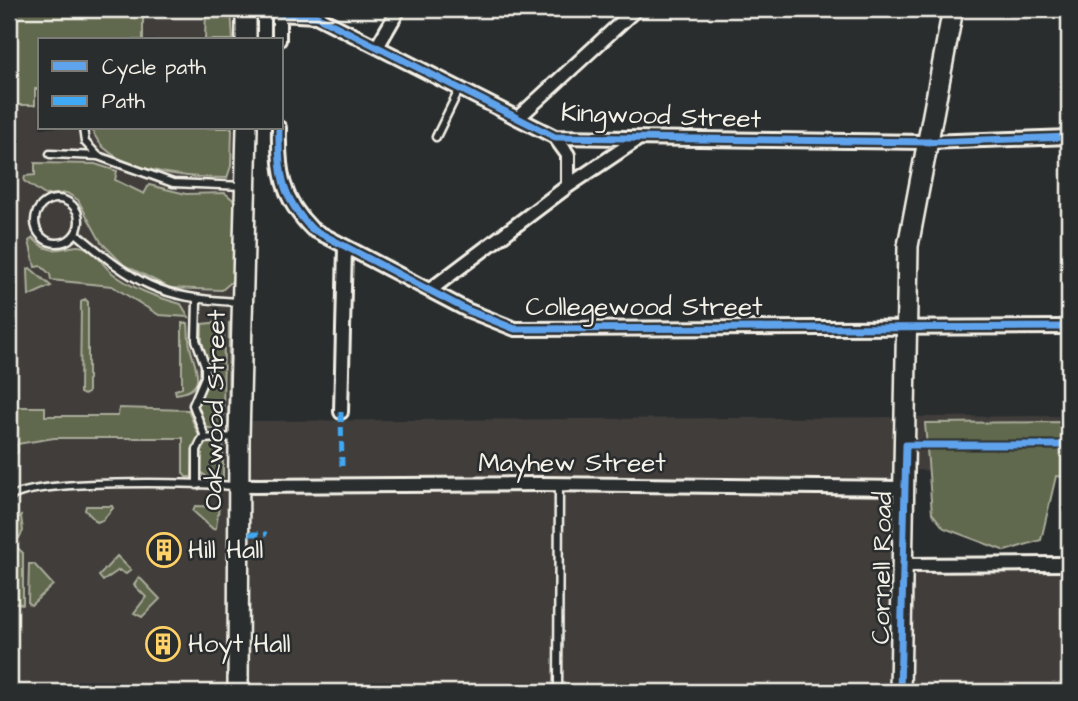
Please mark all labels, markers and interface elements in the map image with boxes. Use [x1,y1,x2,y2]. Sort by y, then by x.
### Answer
legend [38,38,284,130]
text: Cycle path [102,53,207,84]
text: Path [102,87,146,116]
street label: Kingwood Street [560,95,762,140]
street label: Collegewood Street [526,289,763,327]
street label: Oakwood Street [195,309,235,511]
street label: Mayhew Street [478,445,666,483]
street label: Cornell Road [863,491,901,645]
building icon: Hill Hall [145,531,183,569]
place label: Hill Hall [188,532,263,568]
building icon: Hoyt Hall [144,625,182,663]
place label: Hoyt Hall [188,626,291,664]

